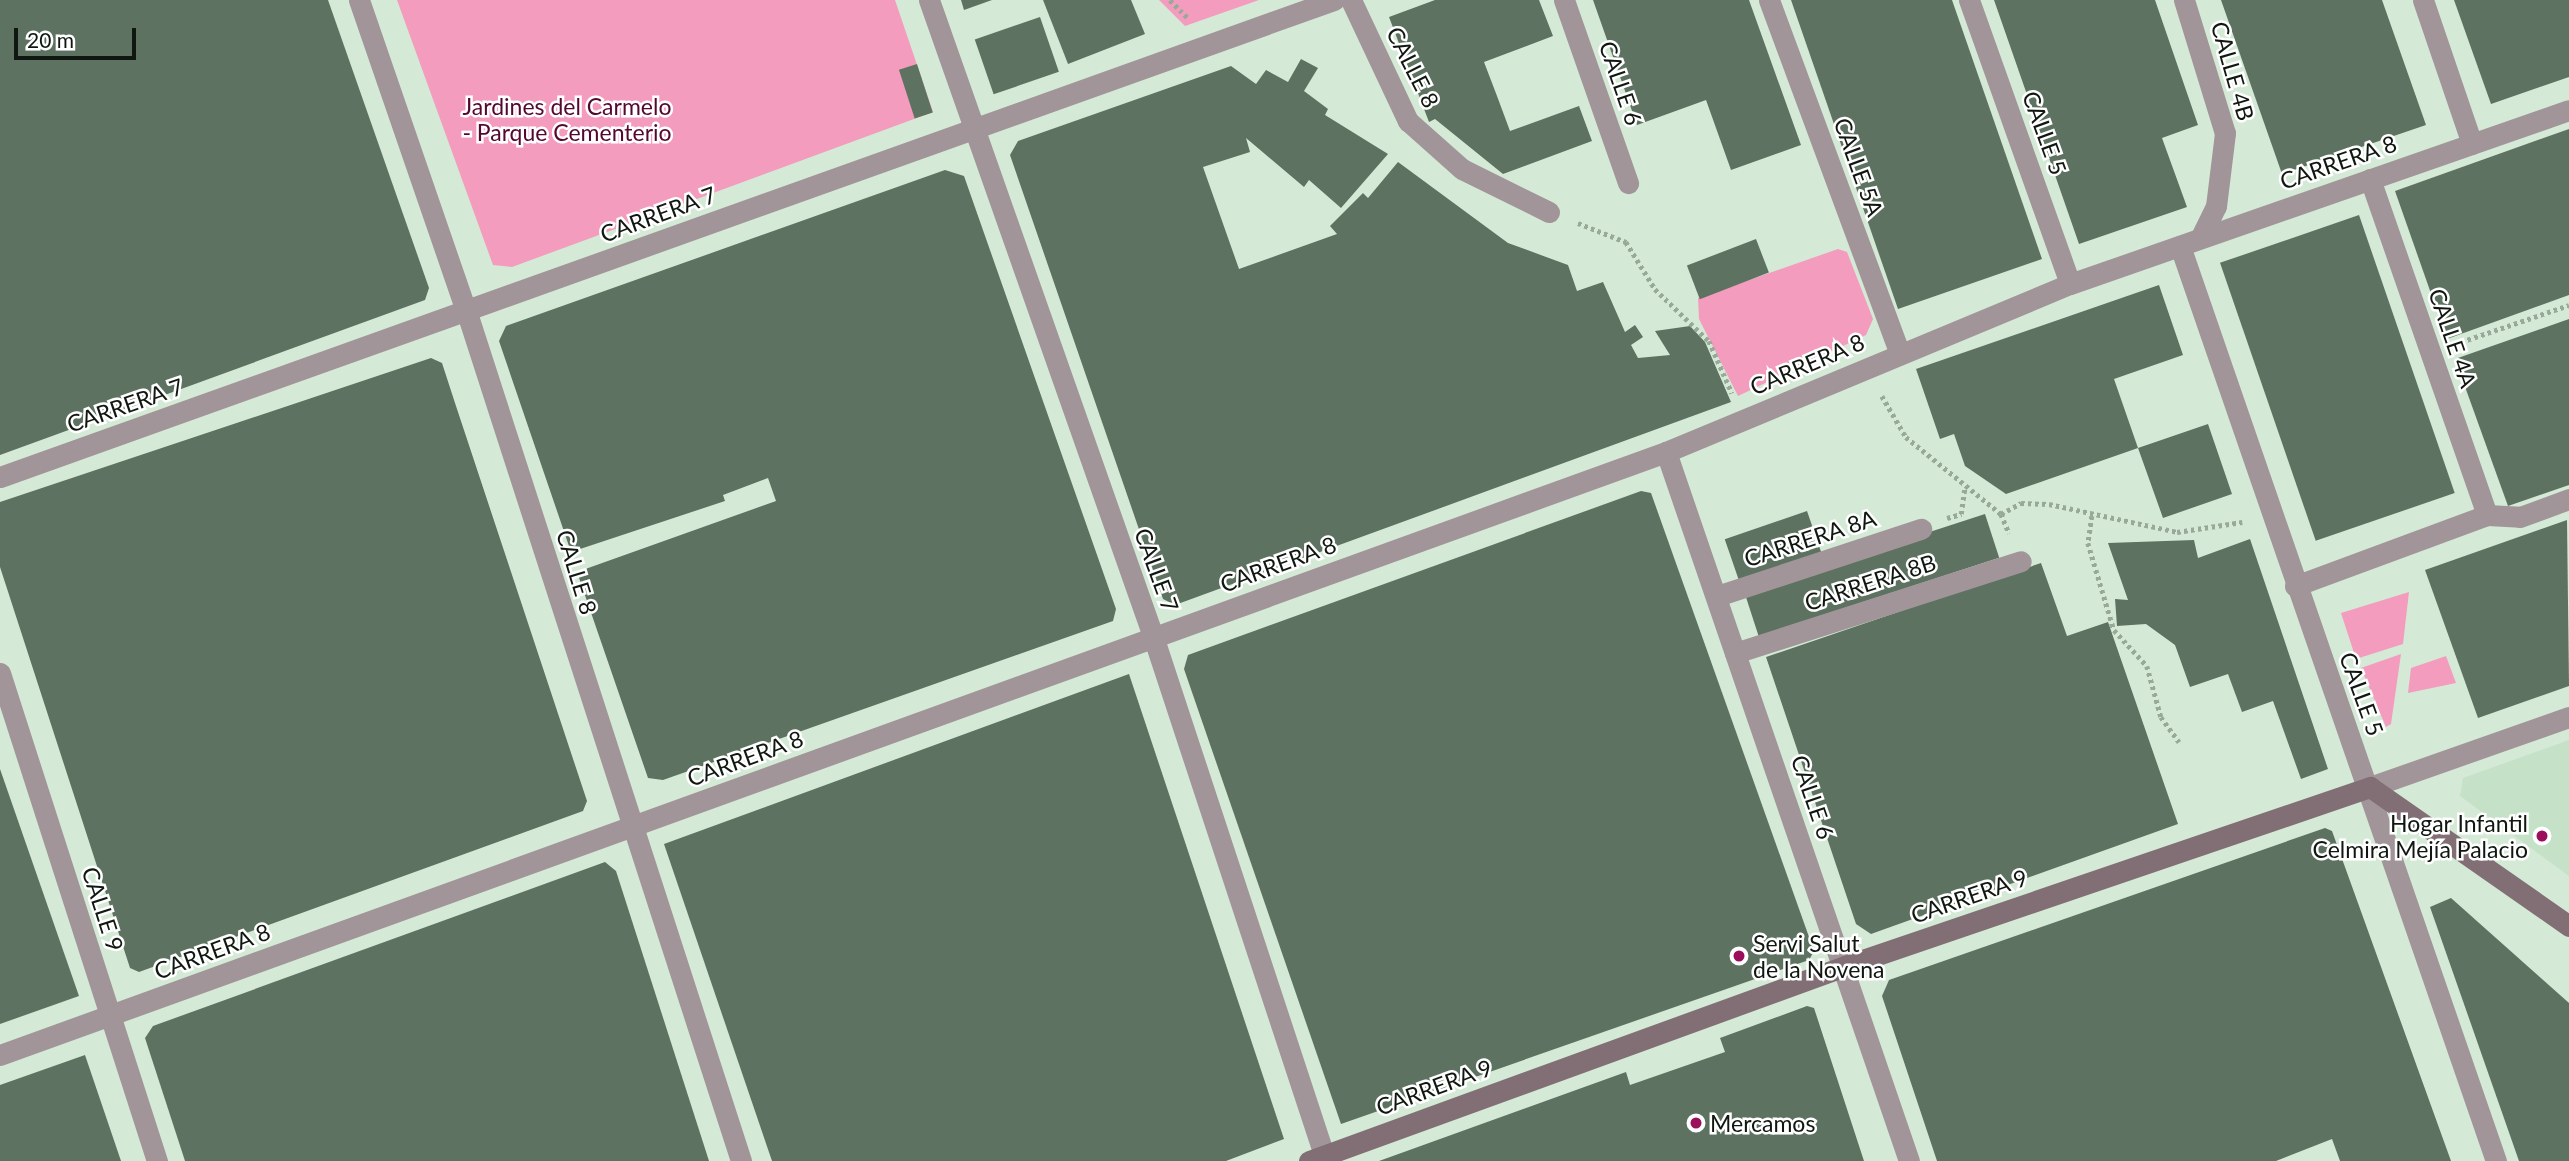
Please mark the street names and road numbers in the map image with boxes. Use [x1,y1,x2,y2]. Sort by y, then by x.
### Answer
street label: CALLE 4B [2206,18,2260,124]
street label: CALLE 8 [1381,22,1445,112]
street label: CALLE 6 [1594,37,1648,129]
street label: CALLE 5 [2017,87,2073,179]
street label: CALLE 5A [1828,114,1890,220]
street label: CARRERA 8 [2276,129,2400,195]
street label: CARRERA 7 [596,180,720,248]
street label: CALLE 4A [2423,285,2483,391]
street label: CARRERA 8 [1745,327,1869,401]
street label: CARRERA 7 [63,372,187,438]
street label: CARRERA 8A [1740,504,1880,572]
street label: CALLE 7 [1129,524,1185,616]
street label: CALLE 8 [551,526,603,618]
street label: CARRERA 8 [1216,530,1340,598]
street label: CARRERA 8B [1801,548,1939,616]
street label: CALLE 5 [2334,648,2390,740]
street label: CARRERA 8 [683,724,807,792]
street label: CALLE 6 [1786,751,1840,843]
street label: CALLE 9 [76,863,130,955]
street label: CARRERA 9 [1907,863,2031,929]
street label: CARRERA 8 [150,917,274,985]
street label: CARRERA 9 [1372,1053,1496,1121]

